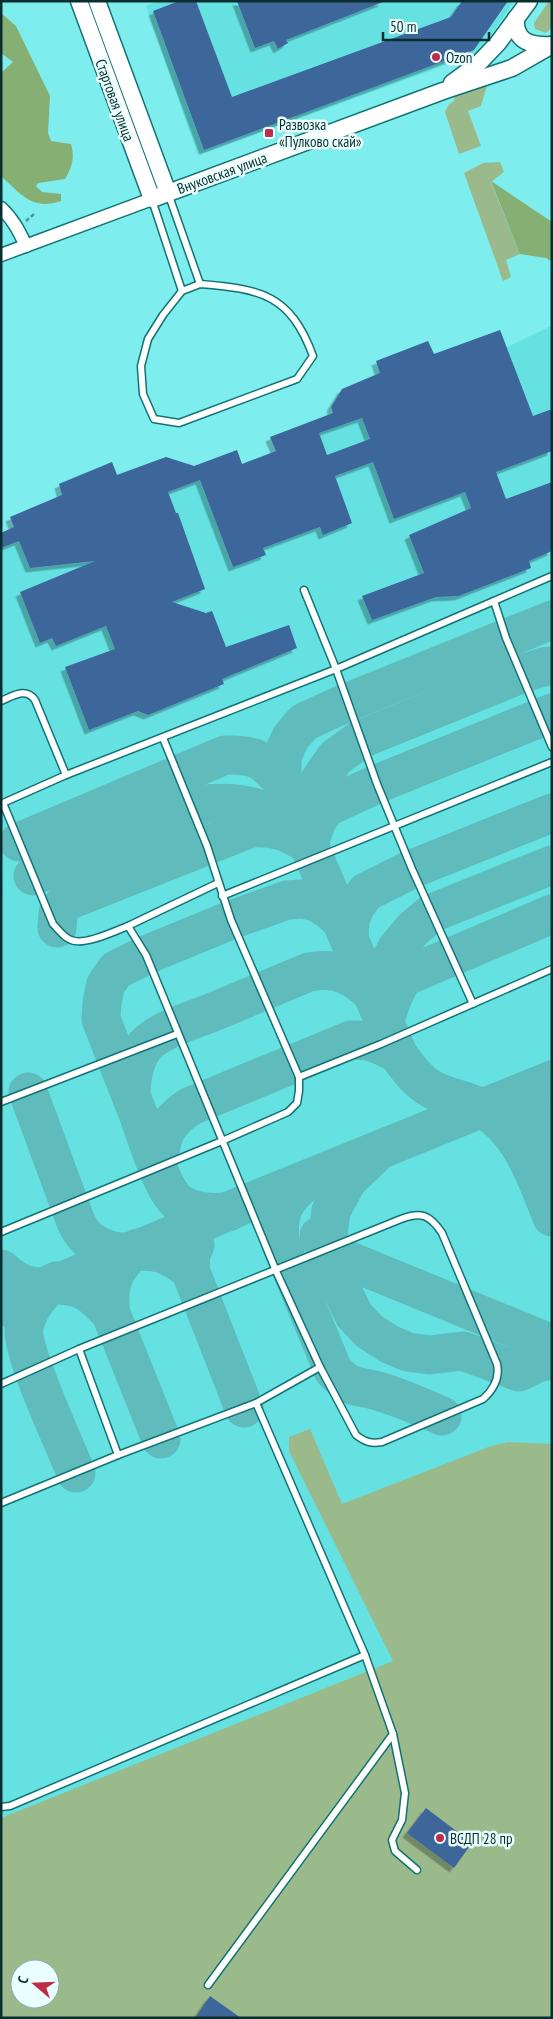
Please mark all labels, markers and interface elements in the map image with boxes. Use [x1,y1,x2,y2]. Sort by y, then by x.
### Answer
scale bar [383,10,489,42]
text: 50 m [390,17,416,36]
place label: Ozon [446,48,472,67]
marker: Ozon [430,51,442,63]
street label: Стартовая улица [91,56,139,144]
place label: Развозка «Пулково скай» [279,115,362,151]
marker: Развозка «Пулково скай» [263,127,275,139]
street label: Внуковская улица [174,148,270,198]
place label: ВСДП 28 пр [450,1829,513,1848]
marker: ВСДП 28 пр [434,1832,446,1844]
north arrow [10,1959,60,2009]
text: С [13,1973,32,1986]

